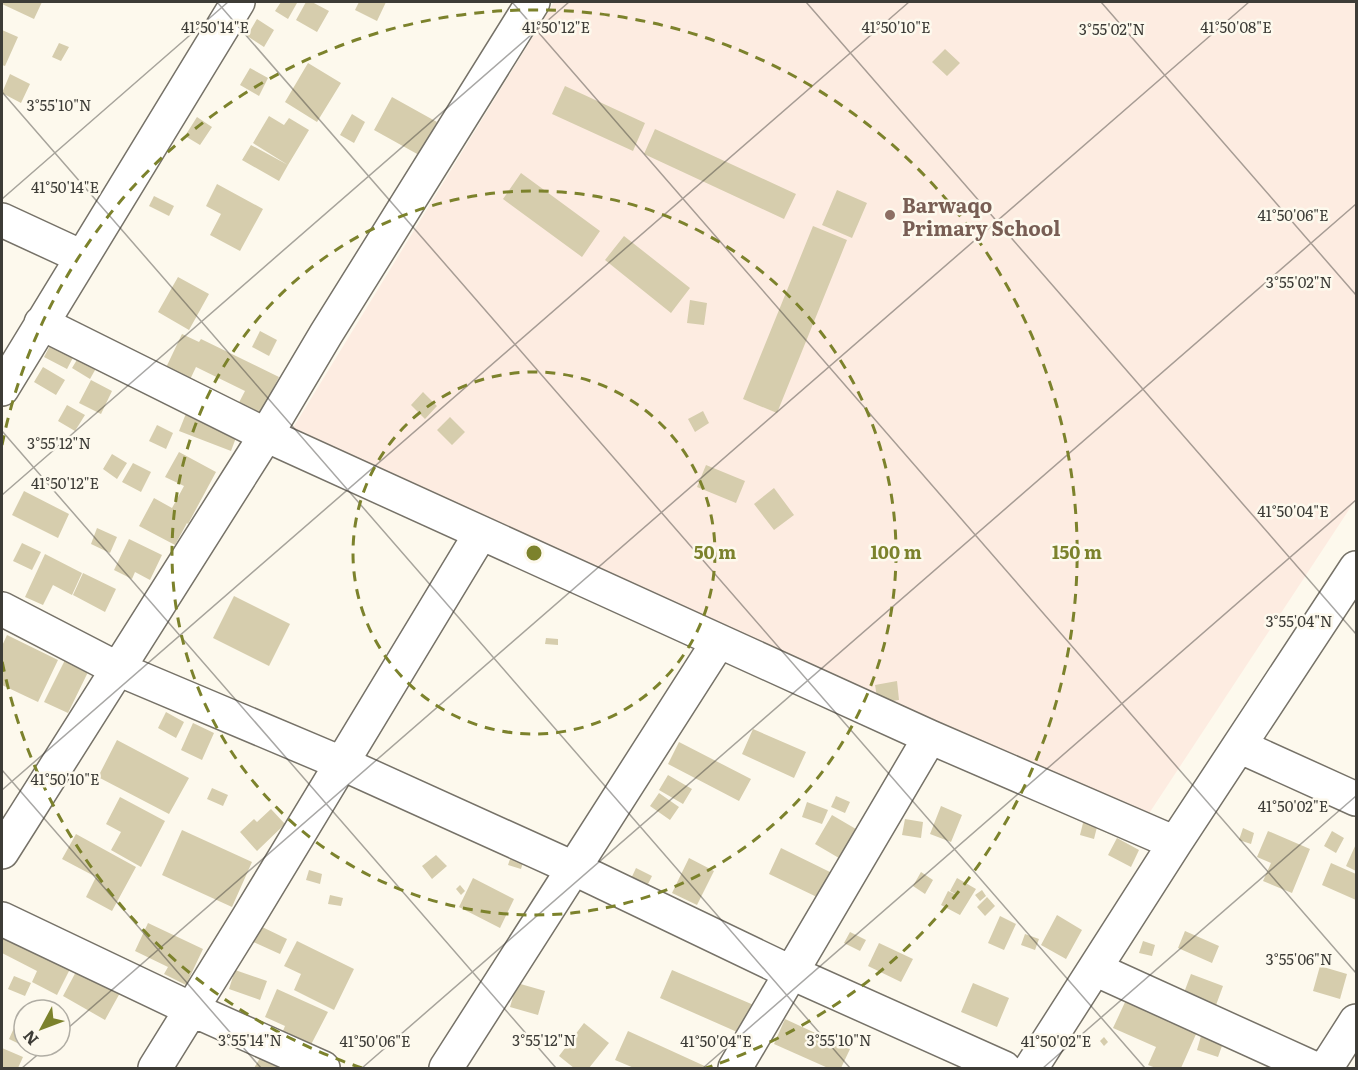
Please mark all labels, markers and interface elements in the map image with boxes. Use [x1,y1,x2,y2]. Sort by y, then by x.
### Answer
text: 41°50'14"E [181,15,249,38]
text: 41°50'12"E [522,15,590,38]
text: 41°50'10"E [861,15,931,38]
text: 41°50'08"E [1200,15,1272,38]
text: 3°55'02"N [1079,17,1145,40]
text: 3°55'10"N [27,93,91,116]
text: 41°50'14"E [31,175,99,198]
place label: Barwaqo Primary School [902,189,1060,242]
text: 41°50'06"E [1257,203,1329,226]
marker: Barwaqo Primary School [883,208,897,222]
text: 3°55'02"N [1266,270,1332,293]
text: 3°55'12"N [27,431,91,454]
text: 41°50'12"E [31,471,99,494]
text: 41°50'04"E [1257,499,1329,522]
text: 50 m [694,538,736,565]
text: 100 m [870,538,922,565]
text: 150 m [1052,538,1102,565]
centre of rings [524,543,544,563]
text: 3°55'04"N [1265,609,1333,632]
text: 41°50'10"E [30,767,100,790]
text: 41°50'02"E [1258,794,1328,817]
text: 3°55'06"N [1266,947,1332,970]
north arrow [12,998,72,1058]
text: N [16,1026,43,1051]
text: 3°55'14"N [218,1028,282,1051]
text: 3°55'12"N [512,1028,576,1051]
text: 3°55'10"N [807,1028,871,1051]
text: 41°50'06"E [339,1029,411,1052]
text: 41°50'04"E [680,1029,752,1052]
text: 41°50'02"E [1021,1029,1091,1052]

